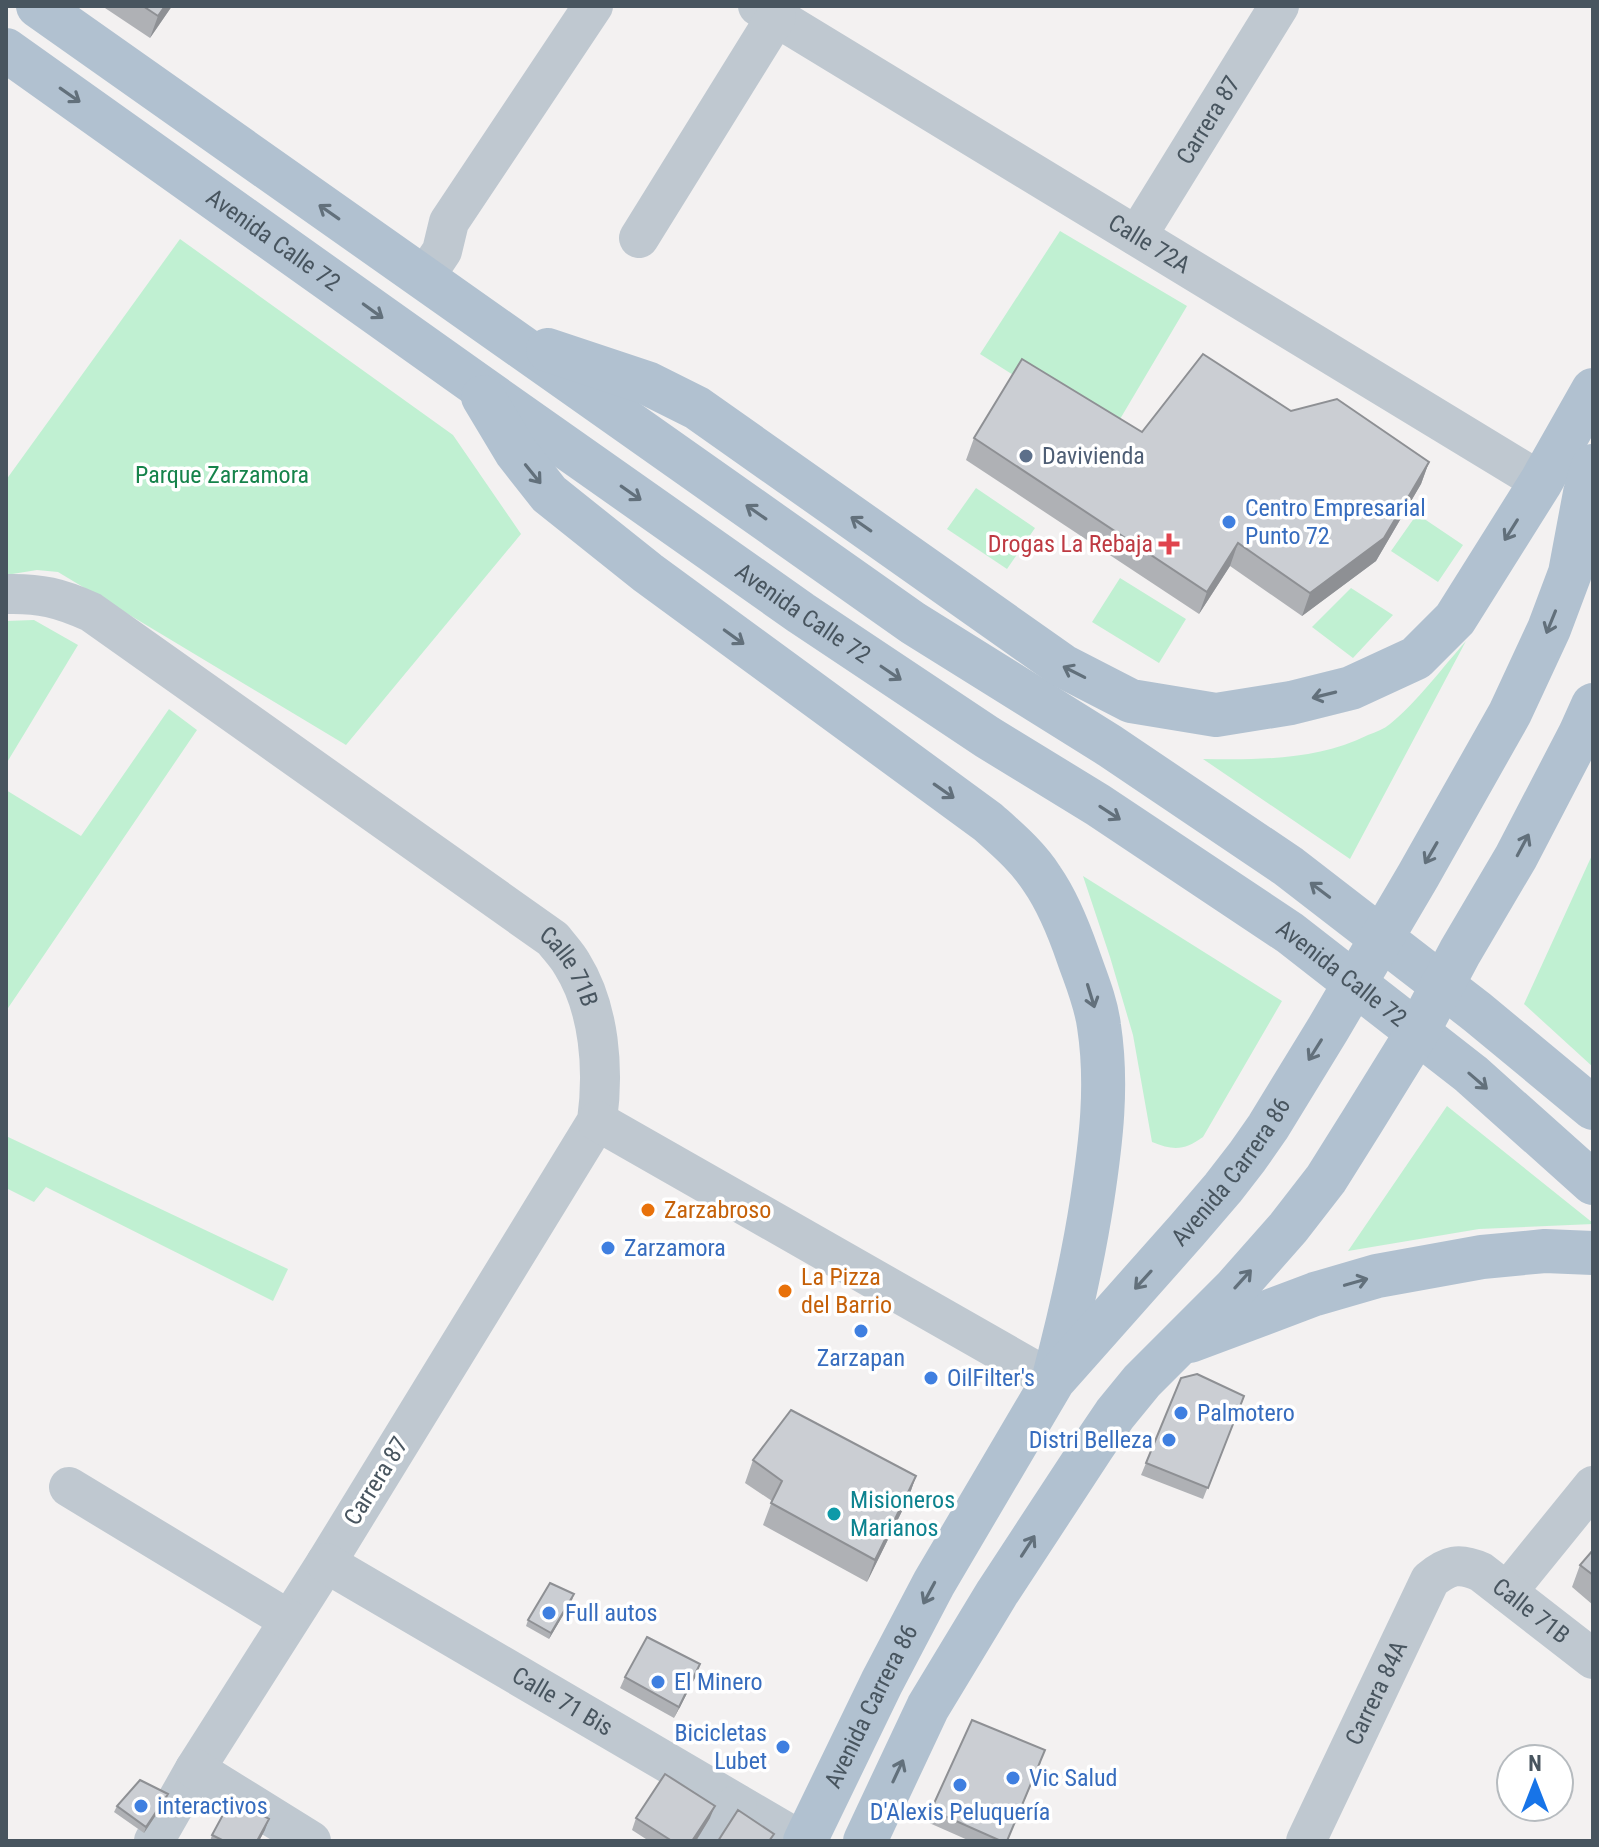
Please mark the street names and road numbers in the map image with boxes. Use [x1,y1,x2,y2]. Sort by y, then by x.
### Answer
street label: Carrera 87 [1171,71,1246,169]
street label: Avenida Calle 72 [201,183,346,297]
street label: Calle 72A [1103,208,1195,279]
street label: Avenida Calle 72 [730,557,876,669]
street label: Avenida Calle 72 [1271,914,1412,1033]
street label: Calle 71B [535,920,604,1010]
street label: Avenida Carrera 86 [1166,1093,1296,1252]
street label: Carrera 87 [338,1432,414,1530]
street label: Calle 71B [1487,1572,1575,1649]
street label: Avenida Carrera 86 [819,1620,924,1793]
street label: Carrera 84A [1340,1636,1413,1750]
street label: Calle 71 Bis [507,1661,618,1742]

